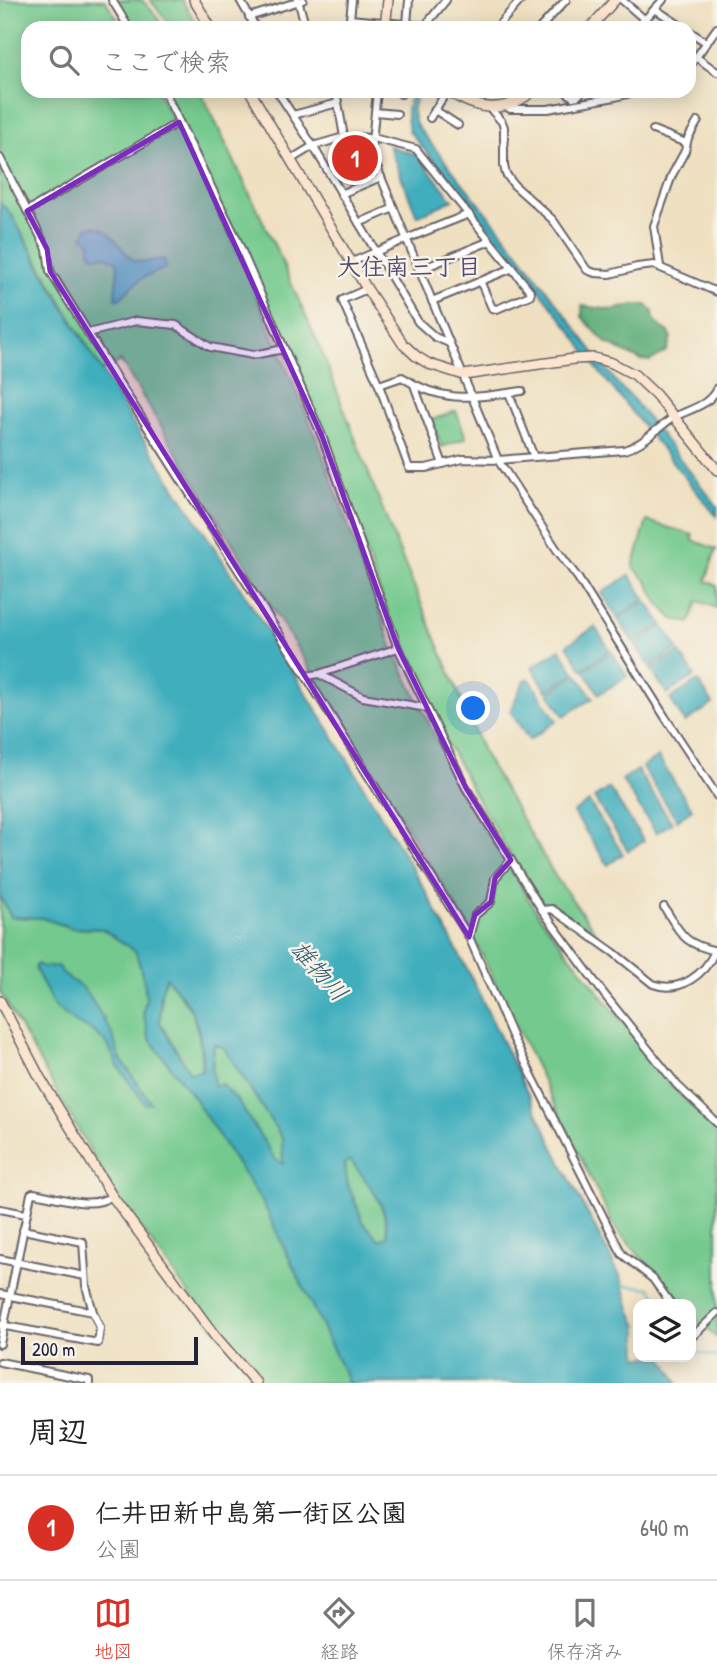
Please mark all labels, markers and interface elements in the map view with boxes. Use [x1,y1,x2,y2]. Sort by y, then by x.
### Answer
search box [21,21,696,98]
icon: search [45,41,83,79]
text: ここで検索 [101,44,231,79]
pin: 1 [332,132,378,184]
district label: 大住南三丁目 [337,250,481,282]
your location [456,691,490,725]
water label: 雄物川 [284,933,356,1008]
map controls [633,1299,696,1362]
button: layers [633,1299,696,1362]
scale bar [21,1334,198,1366]
text: 200 m [32,1336,75,1362]
text: 周辺 [28,1411,88,1451]
text: 仁井田新中島第一街区公園 [95,1495,407,1530]
text: 1 [47,1512,55,1543]
text: 640 m [640,1512,689,1543]
text: 公園 [95,1533,141,1564]
tab: 地図 [94,1594,132,1664]
tab: 経路 [320,1594,359,1664]
tab: 保存済み [547,1594,623,1664]

